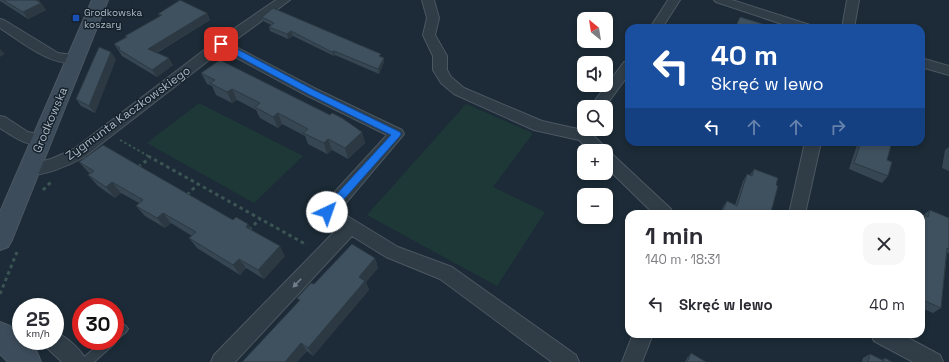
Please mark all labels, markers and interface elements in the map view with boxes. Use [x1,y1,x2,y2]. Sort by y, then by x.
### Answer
place label: Grodkowska koszary [84,6,143,31]
north arrow [577,12,613,48]
map controls [577,12,613,224]
marker: Grodkowska koszary [71,13,81,23]
pin [204,27,238,61]
icon: arrive [210,33,232,55]
text: 40 m [711,37,778,73]
icon: left [645,40,697,92]
button: sound [577,56,613,92]
street label: Zygmunta Kaczkowskiego [62,62,194,164]
text: Skręć w lewo [711,72,824,95]
street label: Grodkowska [29,85,71,155]
button: search [577,100,613,136]
icon: left [701,116,723,138]
icon: ahead [743,116,765,138]
icon: ahead [785,116,807,138]
icon: right [827,116,849,138]
button: + [577,144,613,180]
button: − [577,188,613,224]
position arrow [306,191,348,233]
text: 1 min [645,220,704,251]
button: close [863,223,905,265]
text: 140 m · 18:31 [645,251,720,268]
one-way arrow [292,278,301,288]
icon: left [645,293,667,315]
text: Skręć w lewo [679,295,773,314]
text: 40 m [869,295,905,314]
speed limit sign: 30 [72,298,124,350]
text: 25 [26,306,50,332]
text: km/h [26,327,50,340]

